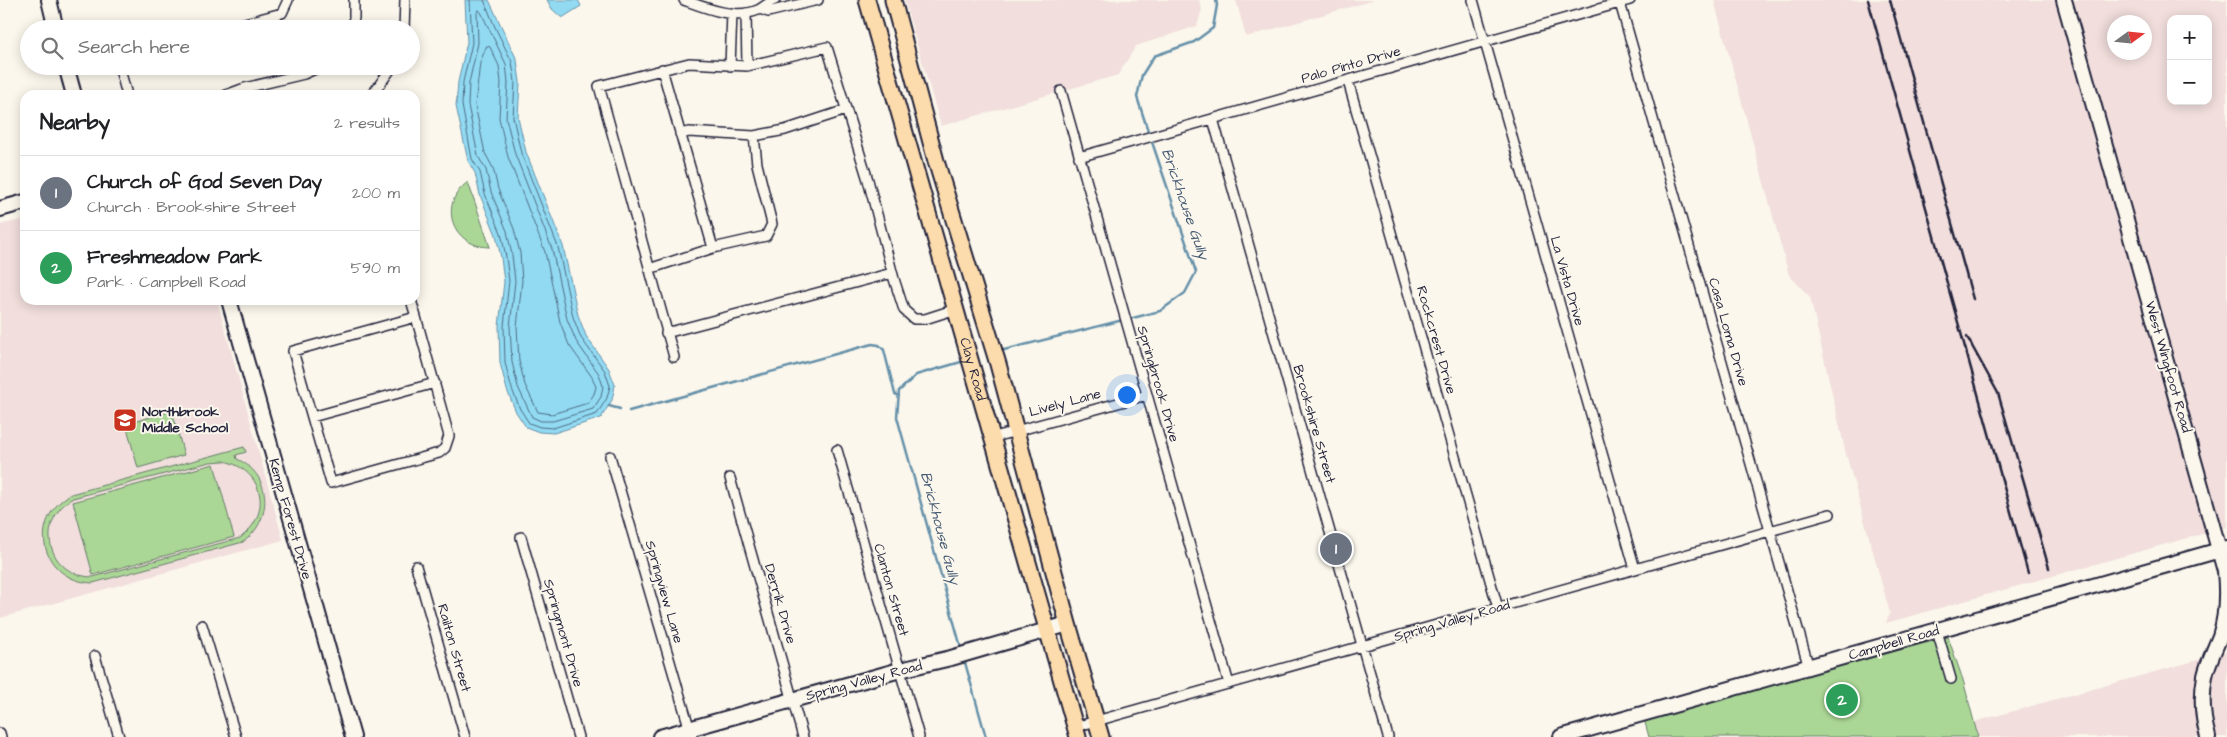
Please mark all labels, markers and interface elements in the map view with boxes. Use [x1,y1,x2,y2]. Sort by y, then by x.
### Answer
north arrow [2107,15,2152,60]
map controls [2167,15,2212,105]
button: + [2167,15,2212,60]
search box [20,20,420,75]
icon: search [38,34,66,62]
text: Search here [78,34,190,61]
street label: Palo Pinto Drive [1299,41,1404,89]
button: − [2167,60,2212,105]
text: Nearby [40,108,110,137]
text: 2 results [334,112,400,134]
water label: Brickhouse Gully [1155,146,1214,264]
text: Church of God Seven Day [87,169,322,196]
text: 1 [55,182,57,204]
text: 200 m [352,182,400,204]
text: Church · Brookshire Street [87,196,296,218]
street label: La Vista Drive [1545,234,1589,329]
text: Freshmeadow Park [87,244,262,271]
text: 2 [51,257,61,279]
text: 590 m [351,257,400,279]
text: Park · Campbell Road [87,271,246,293]
street label: Casa Loma Drive [1703,276,1753,389]
street label: Rockcrest Drive [1411,284,1461,397]
street label: West Wingfoot Road [2140,299,2196,435]
street label: Springbrook Drive [1132,323,1184,445]
street label: Clay Road [954,335,991,403]
street label: Brookshire Street [1288,363,1341,486]
your location [1114,382,1140,408]
street label: Lively Lane [1027,384,1104,422]
place label: Northbrook Middle School [142,402,229,438]
school or university icon: Northbrook Middle School [112,407,138,433]
street label: Kemp Forest Drive [263,456,317,582]
water label: Brickhouse Gully [914,469,966,589]
pin: 1 [1320,530,1352,568]
street label: Springview Lane [640,538,688,646]
street label: Clanton Street [868,541,914,639]
street label: Derrik Drive [759,562,801,647]
street label: Springmont Drive [538,577,588,690]
street label: Spring Valley Road [1392,595,1512,647]
street label: Railton Street [432,602,476,695]
street label: Campbell Road [1846,621,1942,665]
street label: Spring Valley Road [804,656,924,706]
pin: 2 [1826,681,1858,719]

